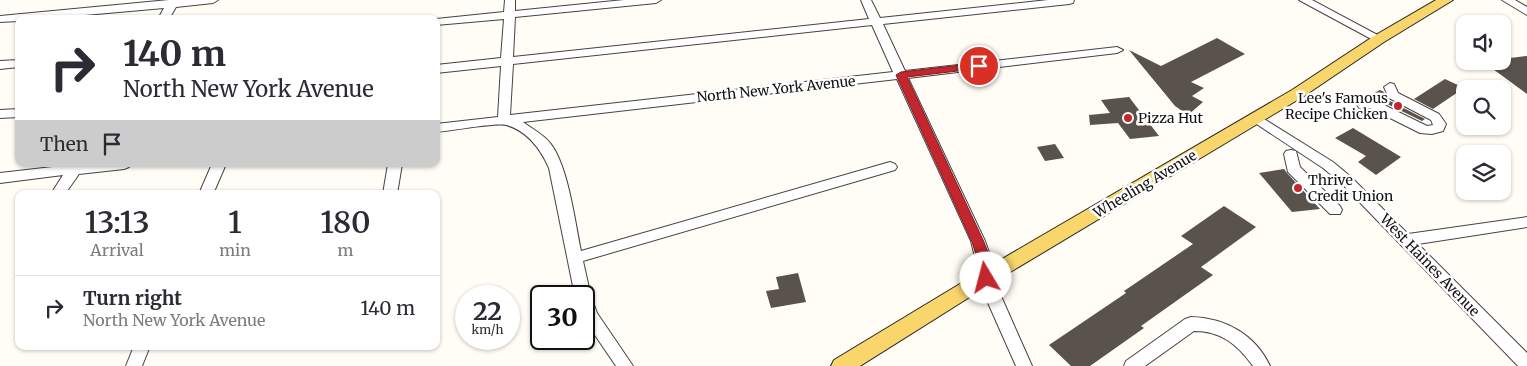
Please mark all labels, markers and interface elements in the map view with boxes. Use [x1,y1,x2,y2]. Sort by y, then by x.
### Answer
map controls [1456,15,1511,200]
button: sound [1456,15,1511,70]
text: 140 m [123,32,226,76]
icon: right [40,35,105,100]
pin [958,45,1000,87]
icon: arrive [965,52,993,80]
street label: North New York Avenue [696,72,856,106]
text: North New York Avenue [123,75,374,103]
button: search [1456,80,1511,135]
place label: Lee's Famous Recipe Chicken [1285,89,1388,123]
marker: Lee's Famous Recipe Chicken [1392,100,1404,112]
place label: Pizza Hut [1138,109,1203,127]
marker: Pizza Hut [1122,112,1134,124]
icon: arrive [98,130,126,158]
text: Then [40,132,88,156]
button: layers [1456,145,1511,200]
street label: Wheeling Avenue [1089,146,1200,222]
place label: Thrive Credit Union [1308,171,1393,205]
marker: Thrive Credit Union [1292,182,1304,194]
text: 13:13 [84,203,150,241]
text: 1 [228,203,242,241]
text: 180 [320,203,371,241]
street label: West Haines Avenue [1376,209,1484,320]
text: Arrival [90,240,144,260]
text: min [219,240,251,260]
text: m [337,240,353,260]
position arrow [959,251,1011,303]
speed limit sign: 30 [530,285,595,350]
text: Turn right [83,286,182,310]
icon: right [40,294,68,322]
text: 22 [473,295,502,327]
text: 140 m [360,296,415,320]
text: North New York Avenue [83,310,265,330]
text: km/h [472,322,503,337]

